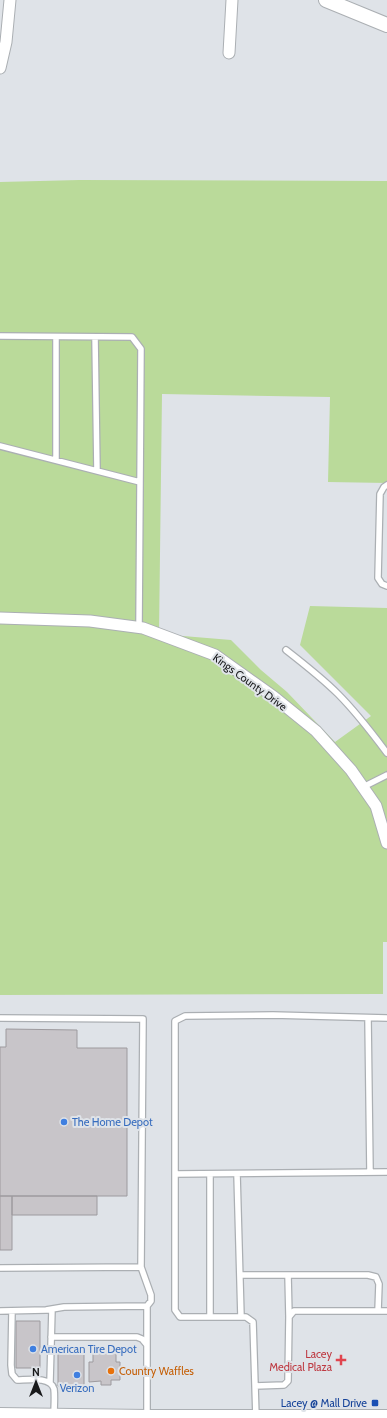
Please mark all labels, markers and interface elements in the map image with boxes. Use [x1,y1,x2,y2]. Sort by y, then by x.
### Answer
street label: Kings County Drive [210,650,290,714]
place label: The Home Depot [72,1115,153,1129]
marker: The Home Depot [59,1117,69,1127]
place label: American Tire Depot [41,1342,137,1356]
marker: American Tire Depot [28,1344,38,1354]
place label: Lacey Medical Plaza [269,1347,333,1374]
marker: Lacey Medical Plaza [335,1354,347,1366]
north arrow [16,1362,56,1402]
place label: Country Waffles [119,1364,194,1378]
text: N [32,1365,40,1379]
marker: Country Waffles [106,1366,116,1376]
marker: Verizon [72,1370,82,1380]
place label: Verizon [60,1381,94,1395]
place label: Lacey @ Mall Drive [281,1396,367,1410]
marker: Lacey @ Mall Drive [370,1398,380,1408]

